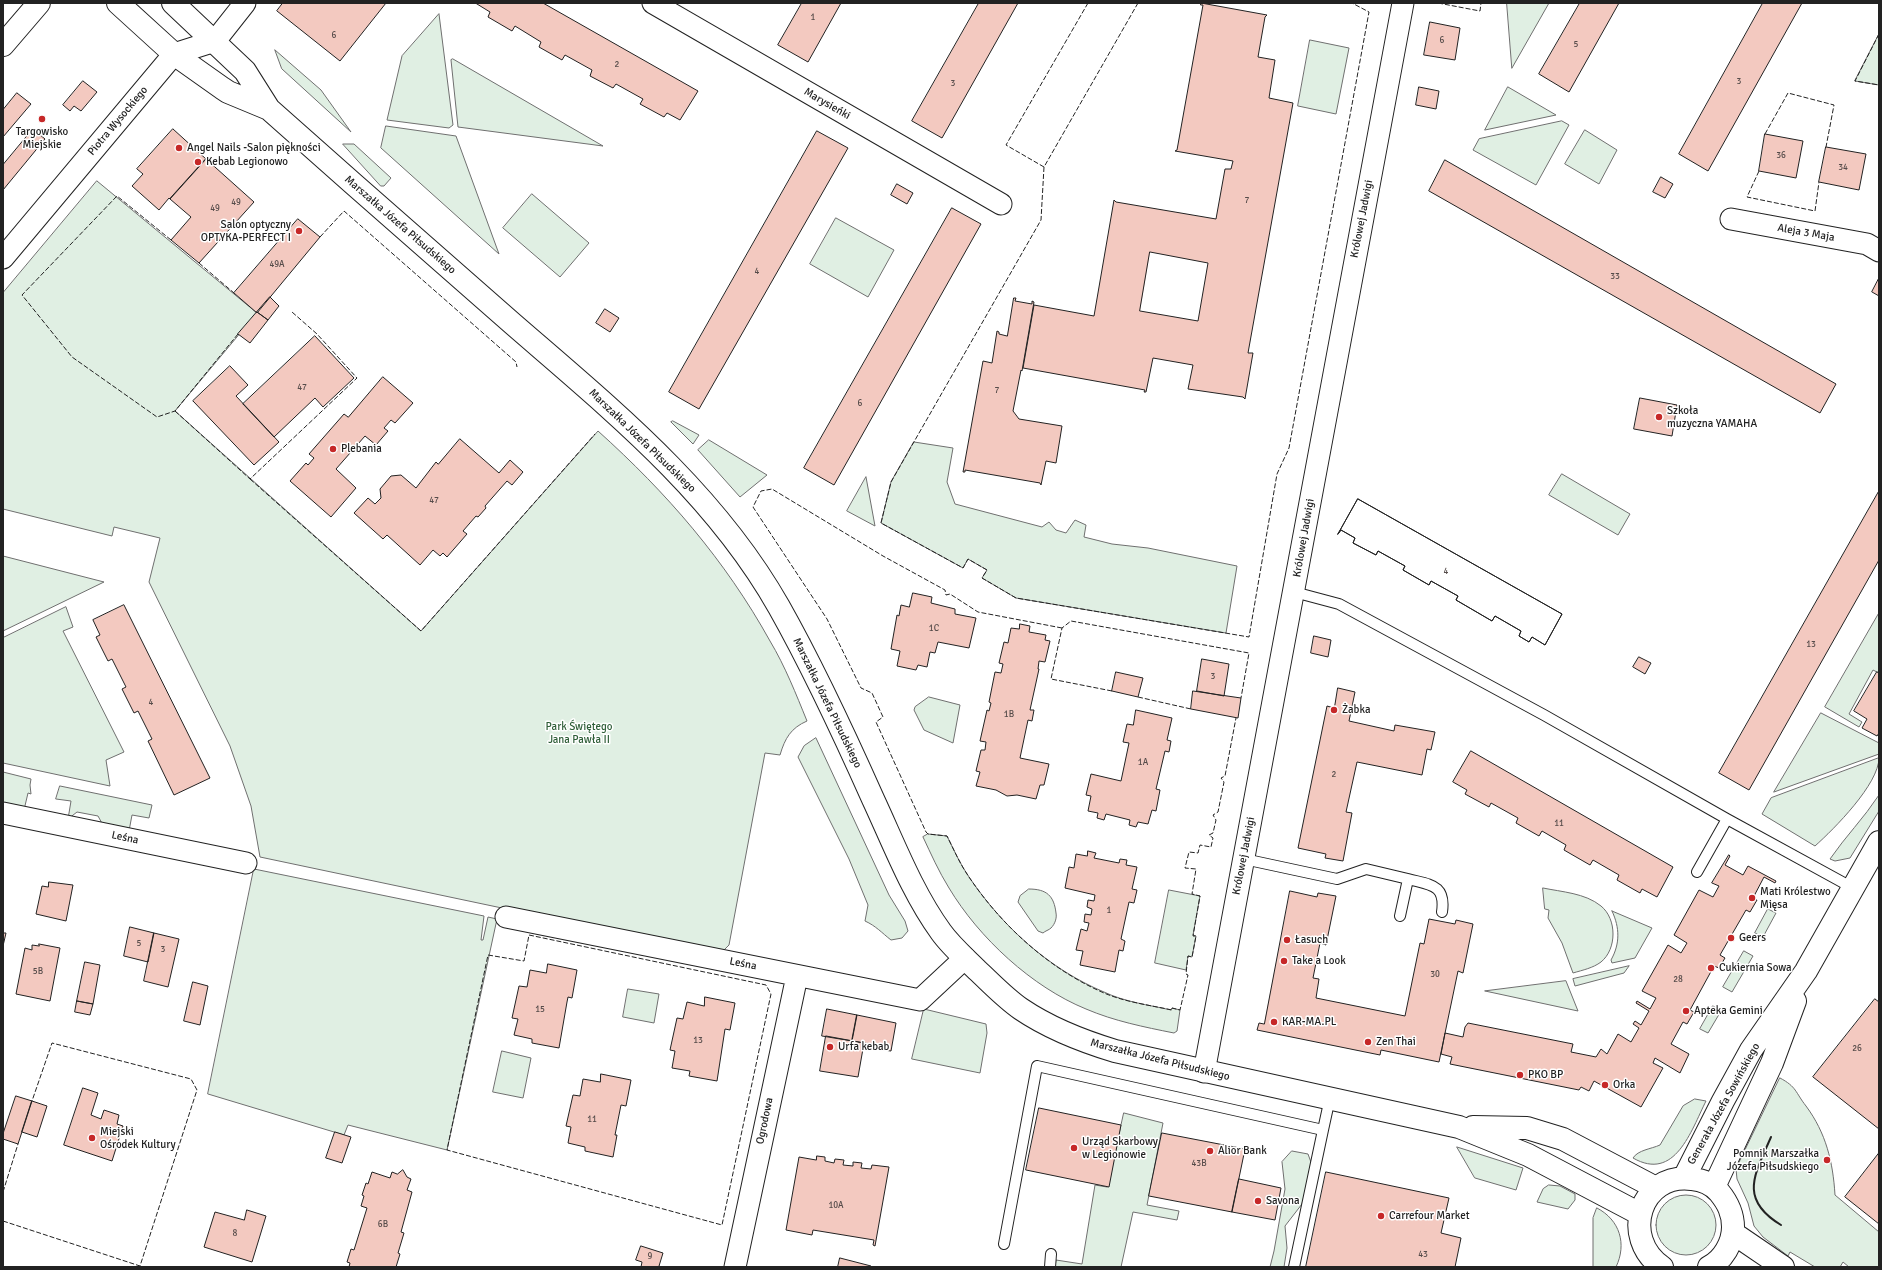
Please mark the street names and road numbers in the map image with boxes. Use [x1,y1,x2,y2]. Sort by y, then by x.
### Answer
street label: Piotra Wysockiego [85,84,151,158]
street label: Marysieńki [801,85,853,123]
street label: Marszałka Józefa Piłsudskiego [342,173,458,277]
street label: Królowej Jadwigi [1348,179,1376,259]
street label: Aleja 3 Maja [1776,221,1836,245]
street label: Marszałka Józefa Piłsudskiego [586,386,698,496]
street label: Królowej Jadwigi [1291,498,1317,578]
street label: Marszałka Józefa Piłsudskiego [790,636,864,770]
street label: Królowej Jadwigi [1230,816,1258,896]
street label: Leśna [110,829,140,847]
street label: Leśna [728,955,758,973]
street label: Marszałka Józefa Piłsudskiego [1089,1036,1231,1084]
street label: Generała Józefa Sowińskiego [1685,1041,1763,1167]
street label: Ogrodowa [754,1096,776,1146]

